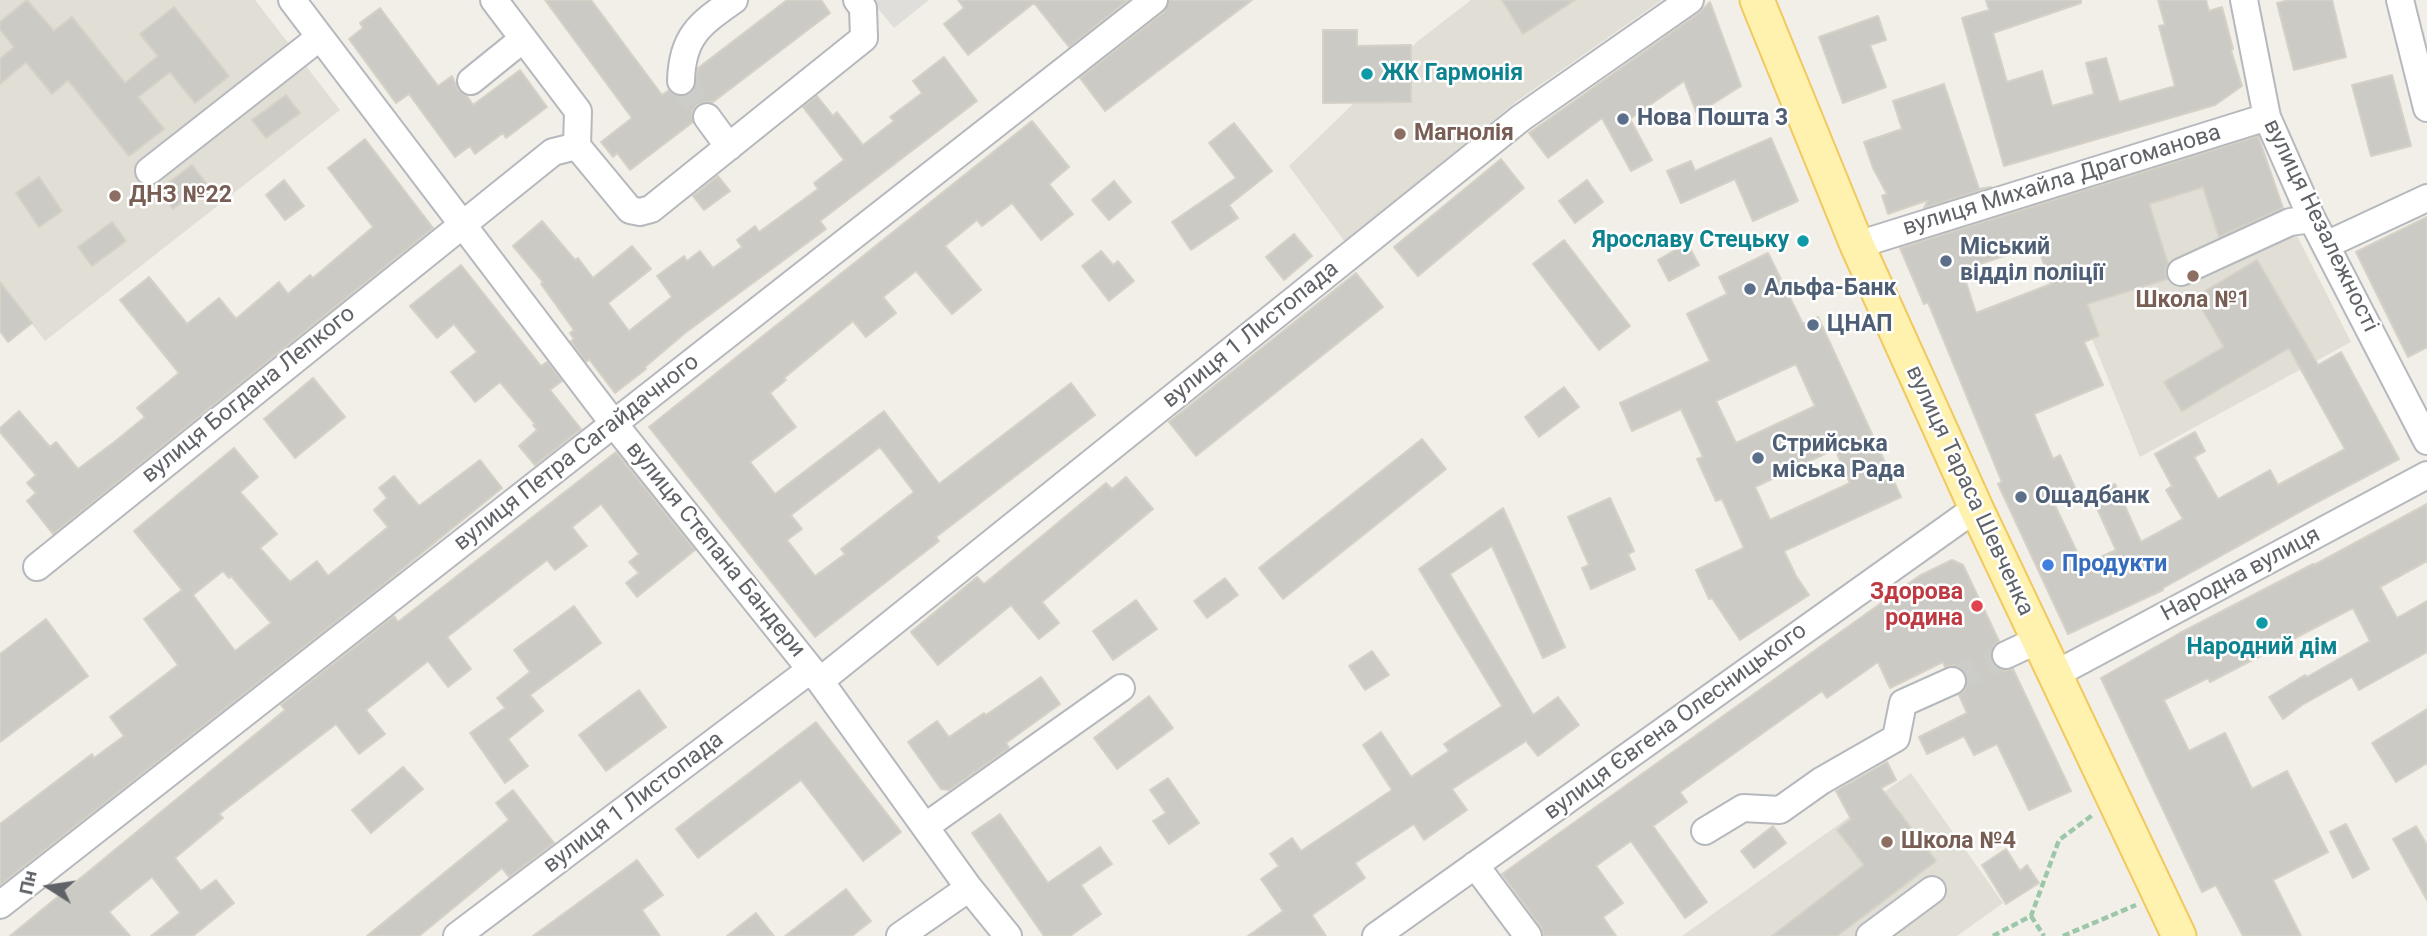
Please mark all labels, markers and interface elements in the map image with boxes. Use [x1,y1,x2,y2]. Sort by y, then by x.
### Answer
place label: ЖК Гармонія [1381,60,1523,88]
marker: ЖК Гармонія [1359,66,1375,82]
place label: Нова Пошта 3 [1637,105,1788,133]
marker: Нова Пошта 3 [1615,111,1631,127]
street label: вулиця Незалежності [2257,115,2383,337]
street label: вулиця Михайла Драгоманова [1900,119,2224,243]
place label: Магнолія [1414,120,1514,148]
marker: Магнолія [1392,126,1408,142]
place label: ДНЗ №22 [129,182,232,210]
marker: ДНЗ №22 [107,188,123,204]
place label: Ярославу Стецьку [1592,227,1789,255]
marker: Ярославу Стецьку [1795,233,1811,249]
place label: Міський відділ поліції [1960,234,2105,288]
marker: Міський відділ поліції [1938,253,1954,269]
street label: вулиця 1 Листопада [1158,256,1344,414]
marker: Школа №1 [2185,268,2201,284]
place label: Альфа-Банк [1764,275,1896,303]
marker: Альфа-Банк [1742,281,1758,297]
place label: Школа №1 [2136,287,2250,315]
street label: вулиця Богдана Лепкого [137,300,361,490]
place label: ЦНАП [1827,311,1893,339]
marker: ЦНАП [1805,317,1821,333]
street label: вулиця Петра Сагайдачного [449,349,705,557]
street label: вулиця Тараса Шевченка [1899,362,2039,620]
place label: Стрийська міська Рада [1772,431,1905,485]
street label: вулиця Степана Бандери [620,437,810,663]
marker: Стрийська міська Рада [1750,450,1766,466]
place label: Ощадбанк [2035,483,2150,511]
marker: Ощадбанк [2013,489,2029,505]
street label: Народна вулиця [2157,522,2325,628]
place label: Продукти [2062,551,2167,579]
marker: Продукти [2040,557,2056,573]
place label: Здорова родина [1870,579,1963,633]
marker: Здорова родина [1969,598,1985,614]
marker: Народний дім [2254,615,2270,631]
street label: вулиця Євгена Олесницького [1539,617,1813,827]
place label: Народний дім [2187,634,2337,662]
street label: вулиця 1 Листопада [539,726,729,880]
place label: Школа №4 [1901,828,2016,856]
marker: Школа №4 [1879,834,1895,850]
north arrow [14,852,84,922]
text: Пн [14,868,42,897]

